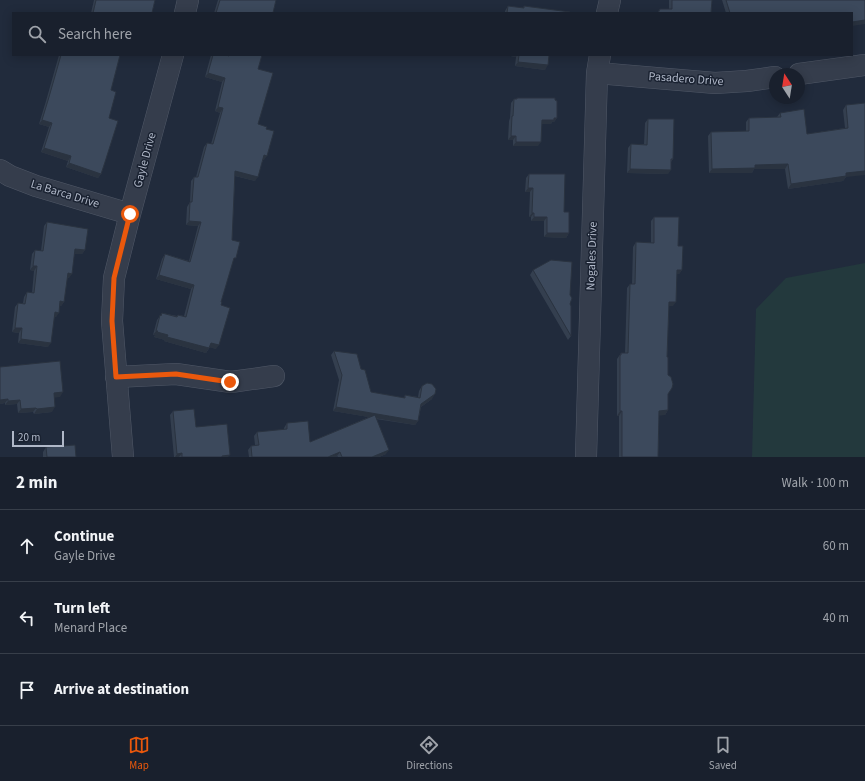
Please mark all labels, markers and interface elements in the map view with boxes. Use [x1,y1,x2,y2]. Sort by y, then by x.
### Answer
search box [12,12,853,56]
icon: search [26,23,48,45]
text: Search here [58,24,132,45]
street label: Pasadero Drive [648,68,724,90]
north arrow [769,68,805,104]
street label: Gayle Drive [129,130,161,189]
street label: La Barca Drive [28,175,102,213]
route start [121,205,139,223]
street label: Nogales Drive [582,221,602,291]
route end [221,373,239,391]
scale bar [12,429,64,448]
text: 20 m [18,430,40,445]
text: 2 min [16,471,57,495]
text: Walk · 100 m [781,474,849,492]
text: Continue [54,526,114,547]
icon: ahead [16,535,38,557]
text: 60 m [823,537,849,555]
text: Gayle Drive [54,547,115,565]
text: Turn left [54,598,110,619]
icon: left [16,607,38,629]
text: 40 m [823,609,849,627]
text: Menard Place [54,619,127,637]
icon: arrive [16,679,38,701]
text: Arrive at destination [54,679,189,700]
tab: Map [128,734,150,773]
tab: Directions [406,734,453,773]
tab: Saved [709,734,737,773]

